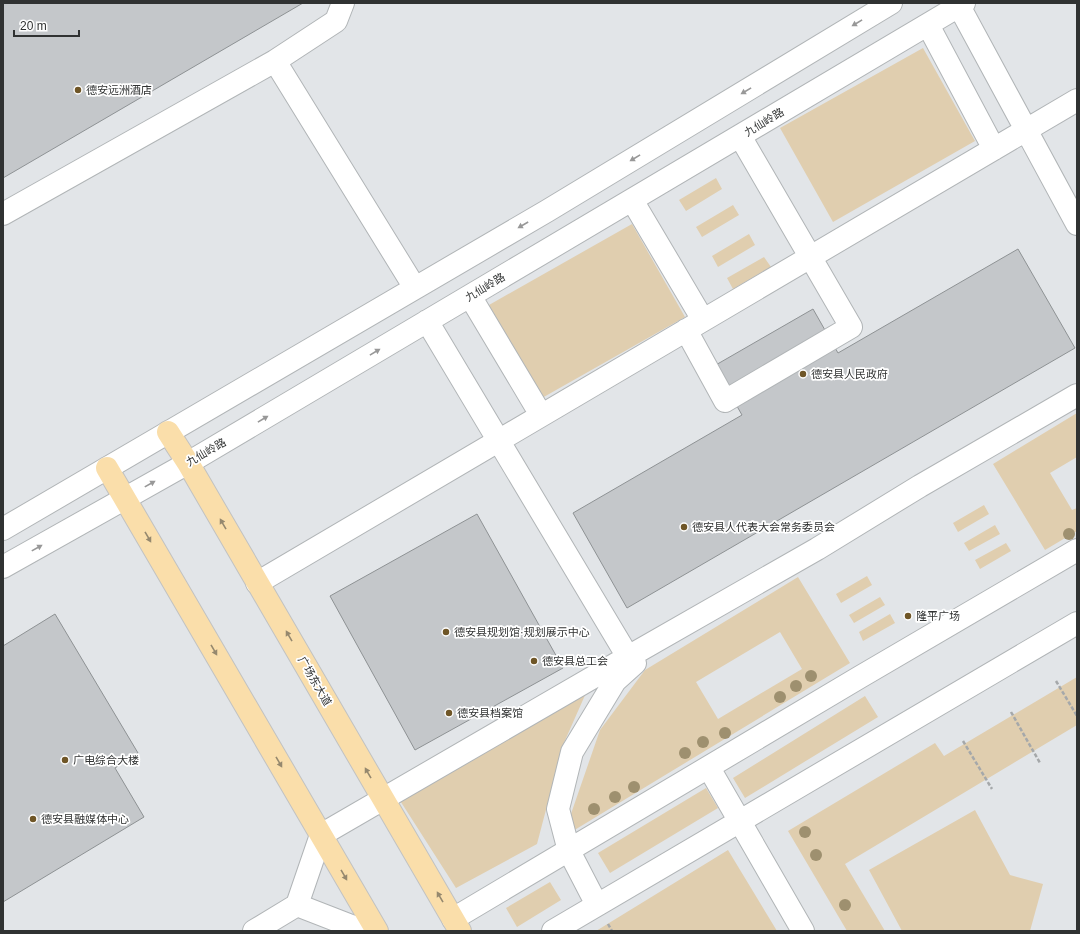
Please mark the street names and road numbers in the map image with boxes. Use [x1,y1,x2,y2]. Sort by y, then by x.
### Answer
street label: 九仙岭路 [742,106,786,138]
street label: 九仙岭路 [463,271,507,303]
street label: 九仙岭路 [184,436,228,468]
street label: 广场东大道 [296,654,334,708]

